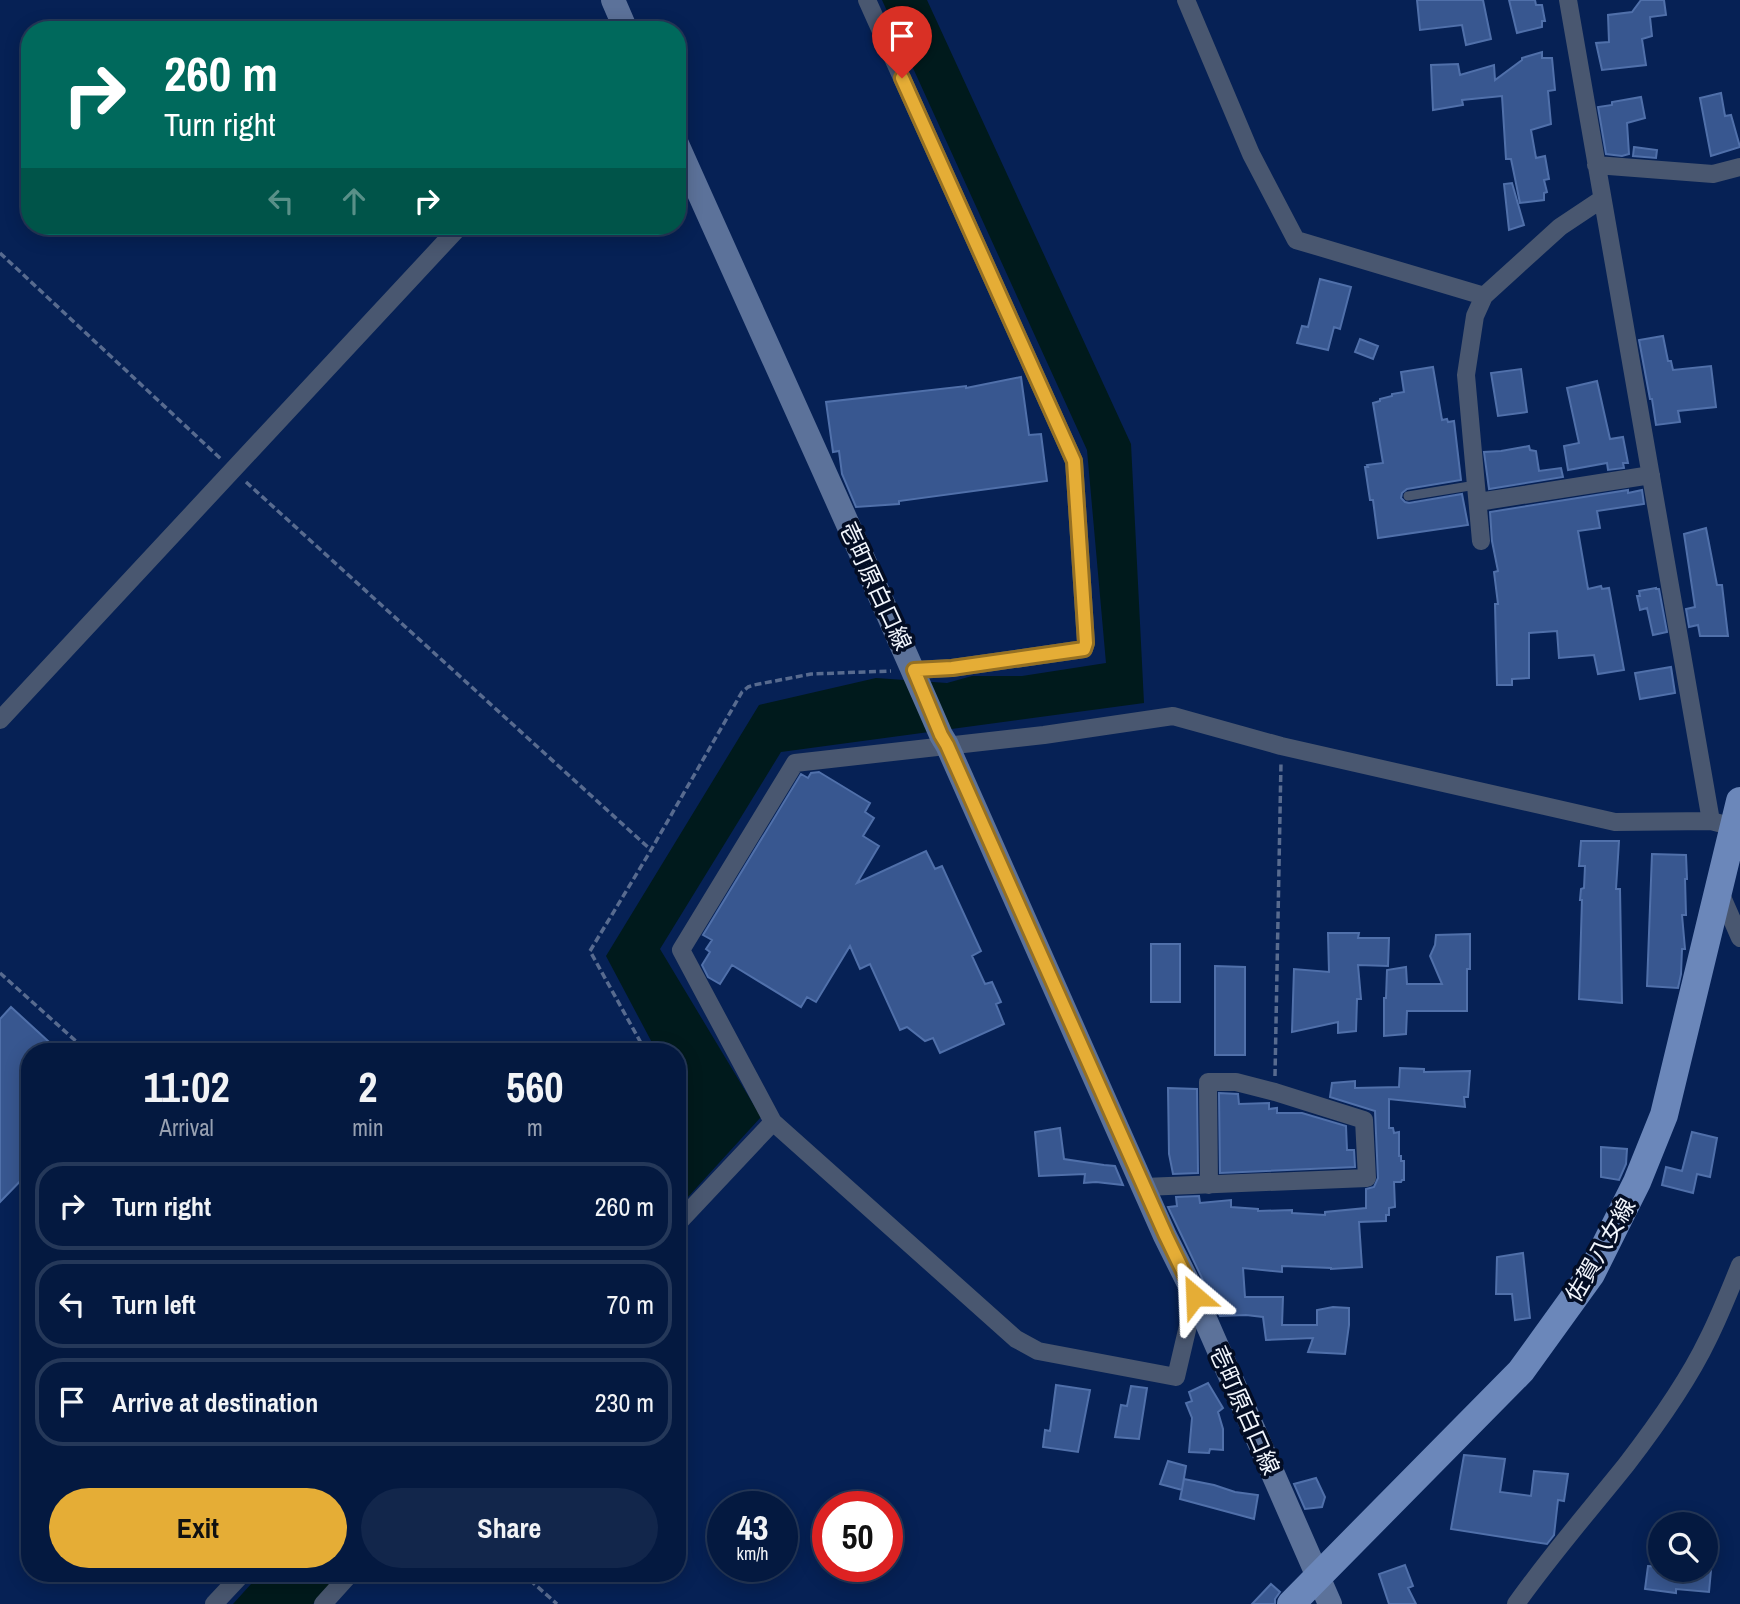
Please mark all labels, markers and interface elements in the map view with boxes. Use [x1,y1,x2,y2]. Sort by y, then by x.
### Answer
pin [872,6,932,78]
icon: arrive [883,17,921,55]
text: 260 m [164,40,278,106]
icon: right [49,49,140,140]
text: Turn right [164,103,276,146]
icon: left [262,182,300,220]
icon: ahead [335,182,373,220]
icon: right [408,182,446,220]
street label: 壱町原白口線 [833,517,919,655]
text: 11:02 [143,1059,230,1115]
text: 2 [358,1059,377,1115]
text: 560 [506,1059,564,1115]
text: Arrival [159,1112,214,1143]
text: min [352,1112,384,1143]
text: m [527,1112,543,1143]
icon: right [53,1187,91,1225]
text: Turn right [112,1189,211,1224]
text: 260 m [595,1189,654,1224]
street label: 佐賀八女線 [1558,1192,1642,1308]
position arrow [1158,1259,1232,1333]
icon: left [53,1285,91,1323]
text: Turn left [112,1287,196,1322]
text: 70 m [607,1287,654,1322]
street label: 壱町原白口線 [1203,1341,1287,1479]
icon: arrive [53,1383,91,1421]
text: Arrive at destination [112,1385,318,1420]
text: 230 m [595,1385,654,1420]
button: Exit [49,1488,347,1568]
button: Share [361,1488,658,1568]
speed limit sign: 50 [812,1491,903,1582]
text: 43 [737,1504,768,1551]
map controls [1648,1512,1718,1582]
button: search [1648,1512,1718,1582]
text: km/h [737,1541,769,1566]

